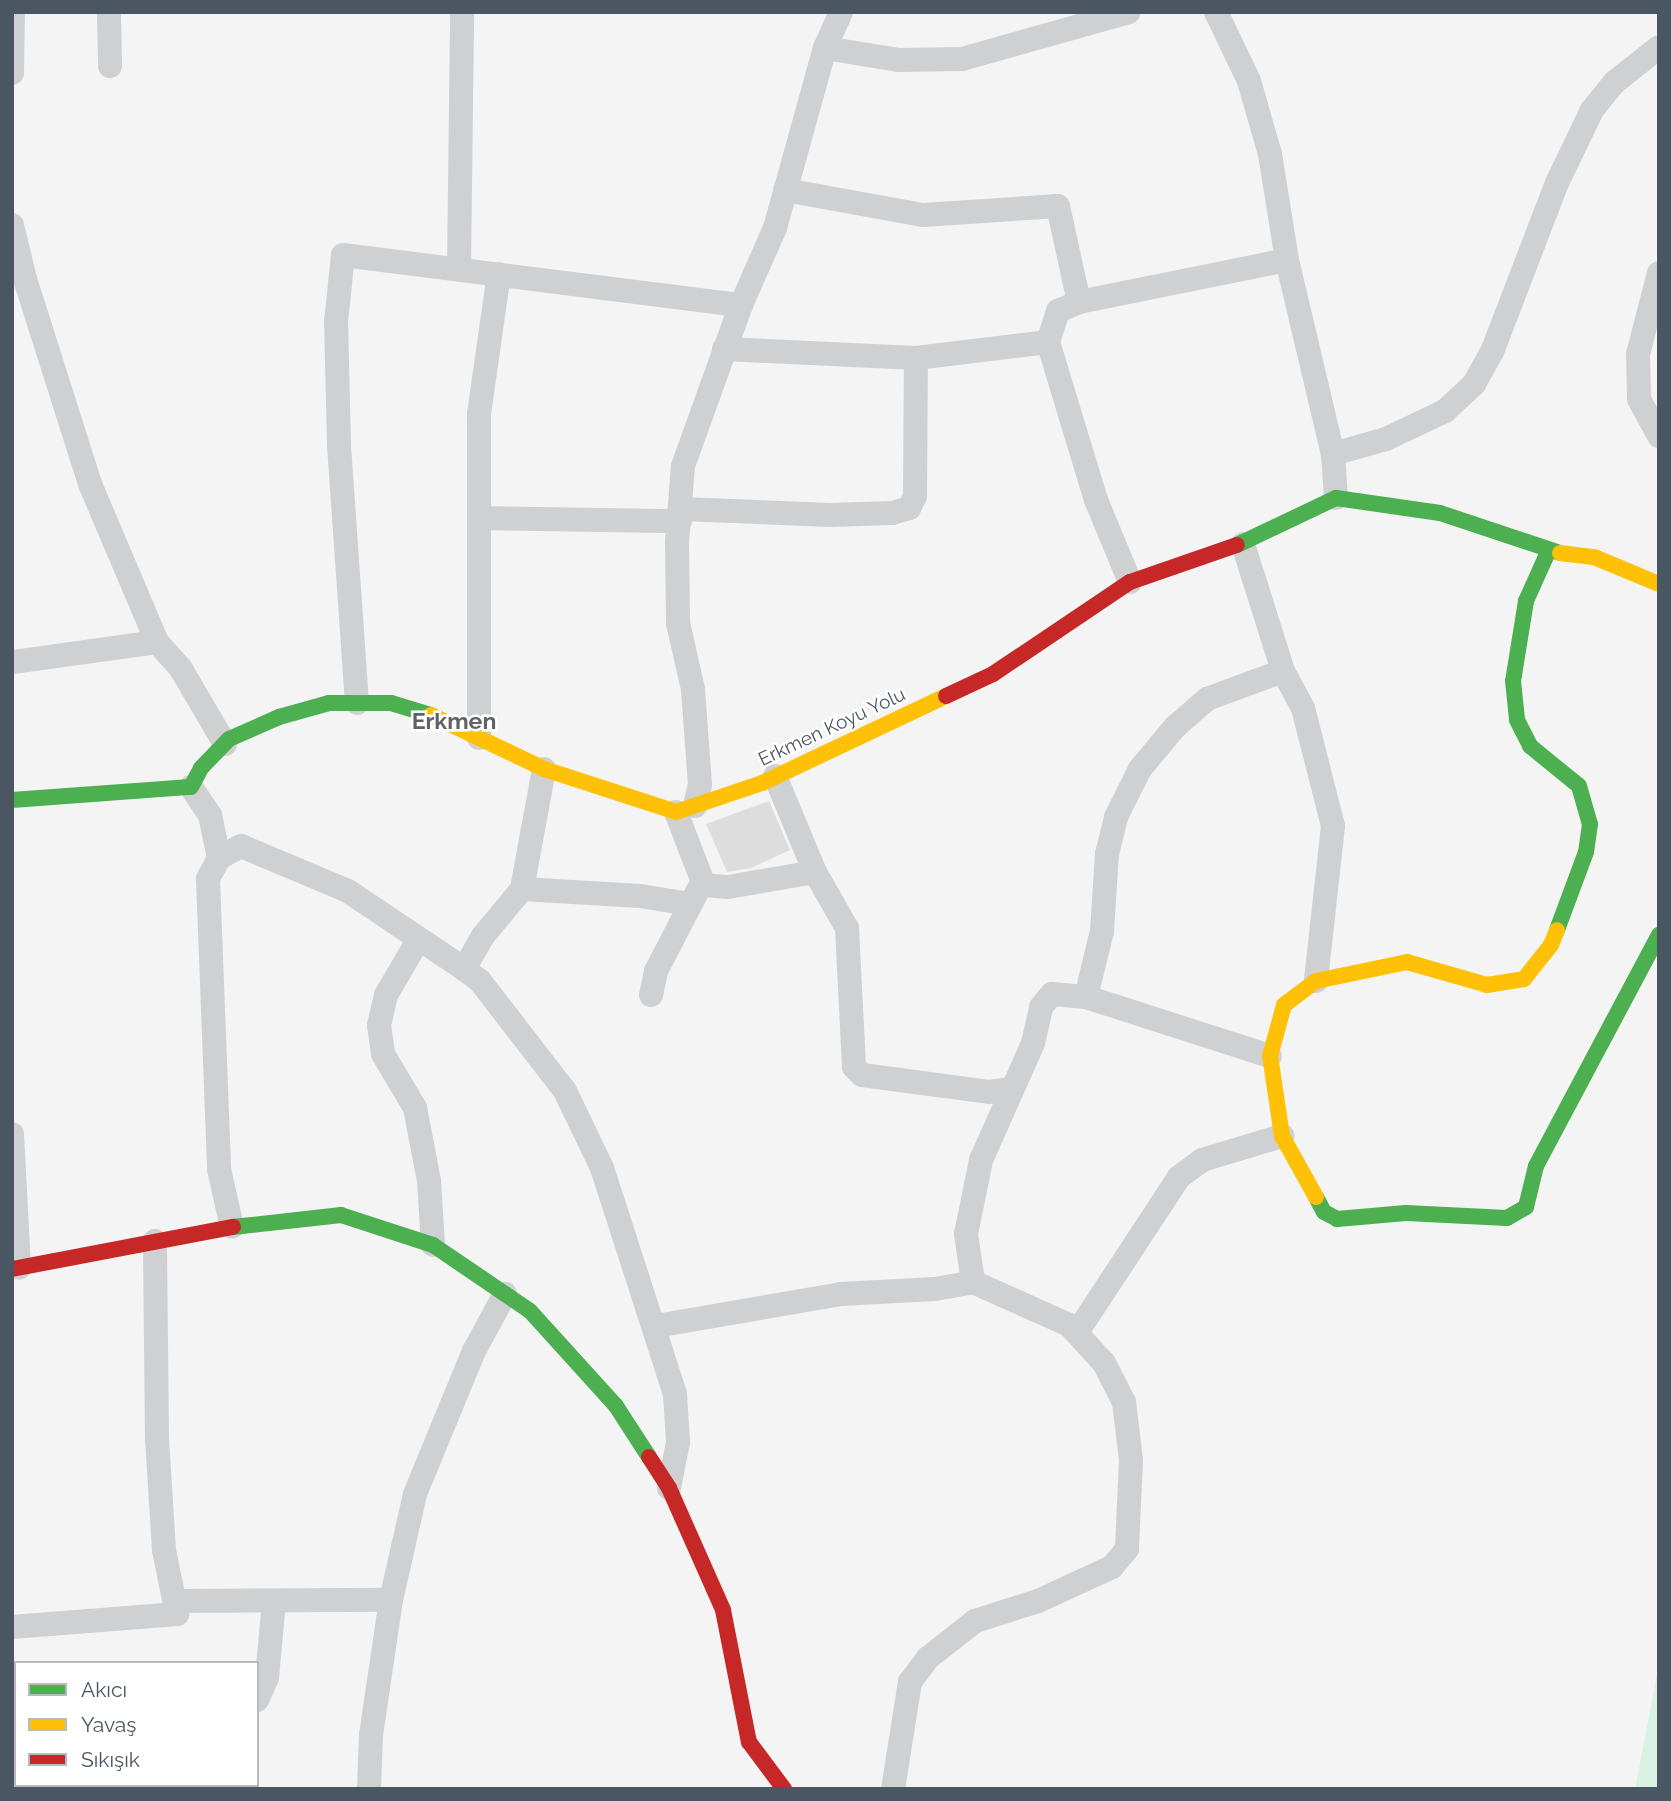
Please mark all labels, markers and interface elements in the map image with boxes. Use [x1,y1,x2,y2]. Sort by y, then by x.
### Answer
street label: Erkmen Koyu Yolu [755,683,909,771]
district label: Erkmen [412,707,496,735]
legend [14,1661,259,1787]
text: Akıcı [81,1677,127,1702]
text: Yavaş [81,1712,136,1737]
text: Sıkışık [81,1747,140,1772]

